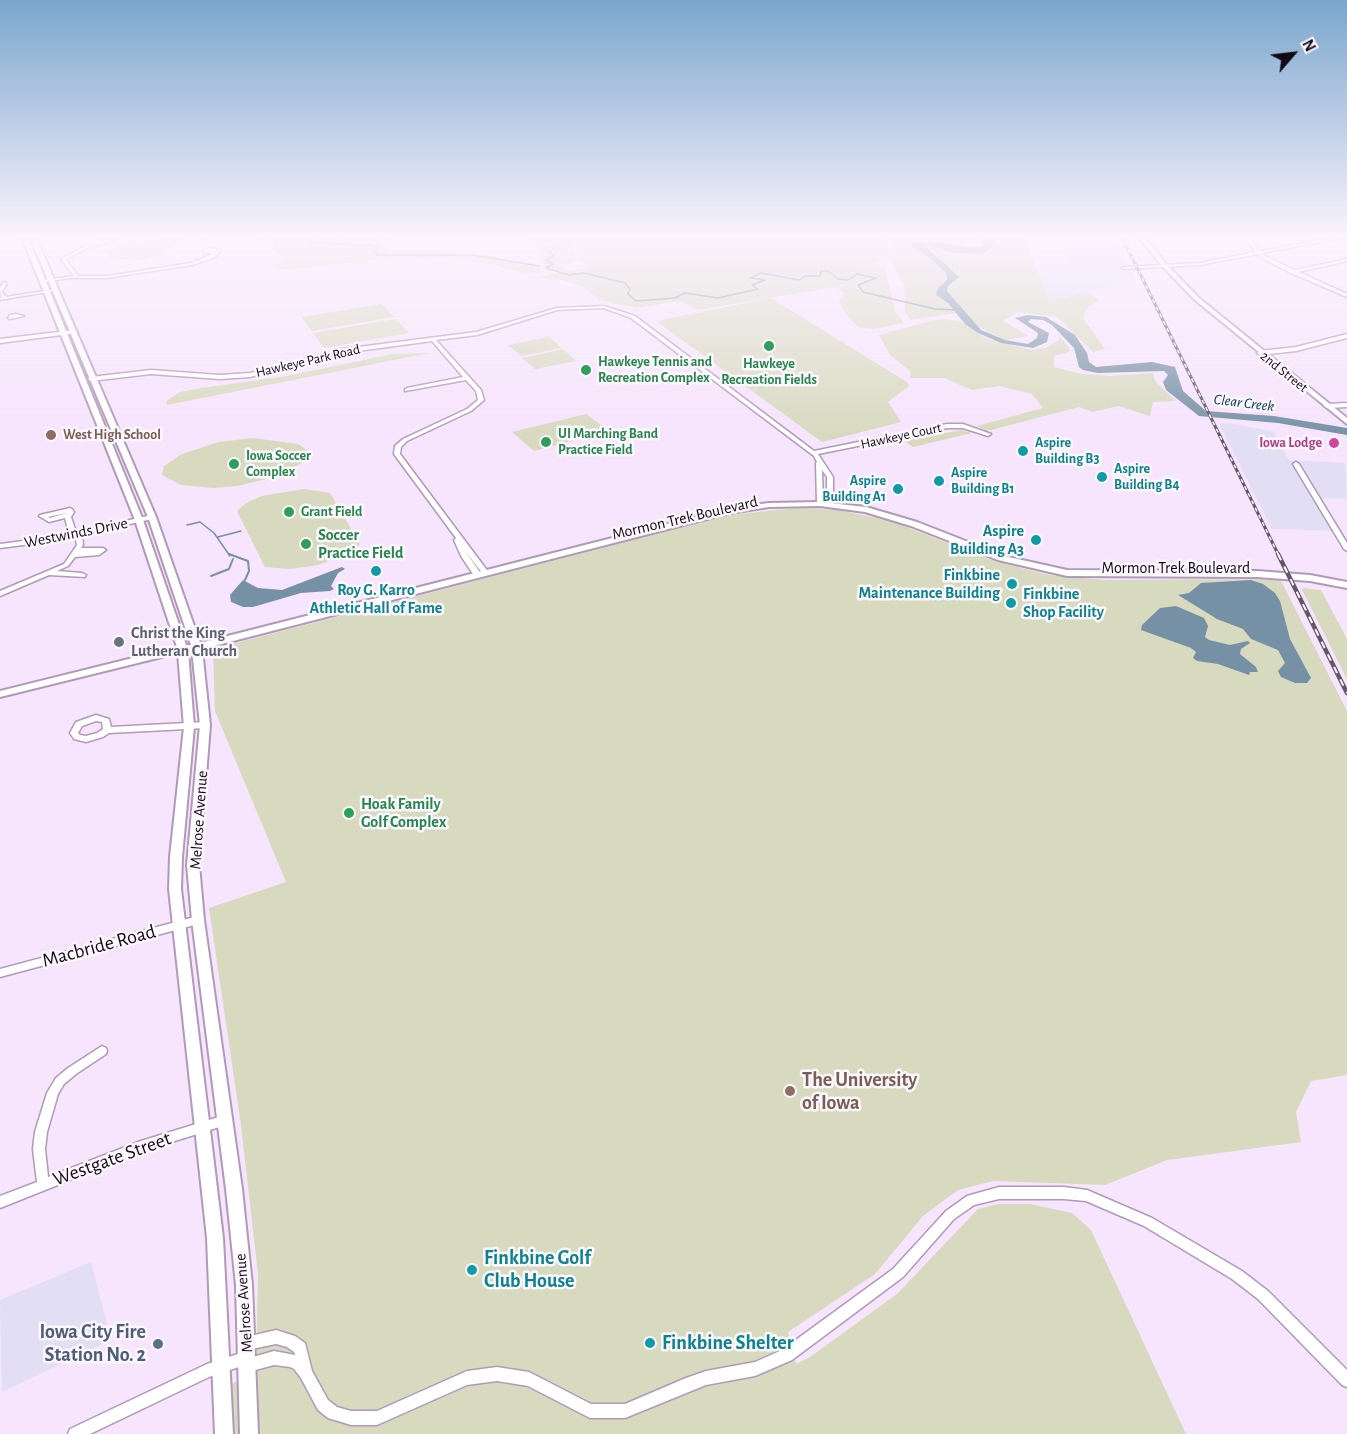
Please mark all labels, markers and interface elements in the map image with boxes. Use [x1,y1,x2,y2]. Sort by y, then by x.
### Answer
north arrow [1263,24,1323,84]
text: N [1299,37,1319,54]
marker: Hawkeye Recreation Fields [762,339,776,353]
street label: Hawkeye Park Road [254,341,362,381]
street label: 2nd Street [1257,348,1311,396]
place label: Hawkeye Tennis and Recreation Complex [598,354,712,386]
place label: Hawkeye Recreation Fields [721,356,817,388]
marker: Hawkeye Tennis and Recreation Complex [579,363,593,377]
water label: Clear Creek [1213,390,1275,416]
street label: Hawkeye Court [859,419,943,453]
place label: UI Marching Band Practice Field [558,426,658,458]
place label: West High School [63,427,161,443]
marker: West High School [44,428,58,442]
marker: UI Marching Band Practice Field [539,435,553,449]
place label: Aspire Building B3 [1035,435,1099,467]
place label: Iowa Lodge [1259,435,1322,451]
marker: Iowa Lodge [1327,436,1341,450]
marker: Aspire Building B3 [1016,444,1030,458]
place label: Iowa Soccer Complex [246,448,311,480]
marker: Iowa Soccer Complex [227,457,241,471]
place label: Aspire Building B4 [1114,461,1179,494]
place label: Aspire Building B1 [951,465,1014,497]
marker: Aspire Building B4 [1095,470,1109,484]
place label: Aspire Building A1 [822,473,886,506]
marker: Aspire Building B1 [932,474,946,488]
marker: Aspire Building A1 [891,482,905,496]
street label: Mormon Trek Boulevard [610,492,760,544]
place label: Grant Field [301,504,362,520]
marker: Grant Field [282,505,296,519]
street label: Westwinds Drive [23,514,129,552]
place label: Aspire Building A3 [950,521,1024,559]
place label: Soccer Practice Field [318,525,403,563]
marker: Aspire Building A3 [1029,533,1043,547]
marker: Soccer Practice Field [299,537,313,551]
street label: Mormon Trek Boulevard [1102,558,1250,578]
marker: Roy G. Karro Athletic Hall of Fame [369,564,383,578]
place label: Finkbine Maintenance Building [859,565,1000,603]
marker: Finkbine Maintenance Building [1005,577,1019,591]
place label: Roy G. Karro Athletic Hall of Fame [310,580,442,618]
place label: Finkbine Shop Facility [1023,584,1104,622]
marker: Finkbine Shop Facility [1004,596,1018,610]
place label: Christ the King Lutheran Church [131,623,237,661]
marker: Christ the King Lutheran Church [112,635,126,649]
street label: Melrose Avenue [186,770,212,870]
place label: Hoak Family Golf Complex [361,794,446,832]
marker: Hoak Family Golf Complex [342,806,356,820]
street label: Macbride Road [40,919,158,973]
place label: The University of Iowa [802,1068,917,1115]
marker: The University of Iowa [783,1084,797,1098]
street label: Westgate Street [50,1127,174,1191]
place label: Finkbine Golf Club House [484,1246,591,1293]
street label: Melrose Avenue [231,1253,257,1353]
marker: Finkbine Golf Club House [465,1263,479,1277]
place label: Iowa City Fire Station No. 2 [40,1320,146,1367]
place label: Finkbine Shelter [662,1331,794,1355]
marker: Finkbine Shelter [643,1336,657,1350]
marker: Iowa City Fire Station No. 2 [151,1337,165,1351]

